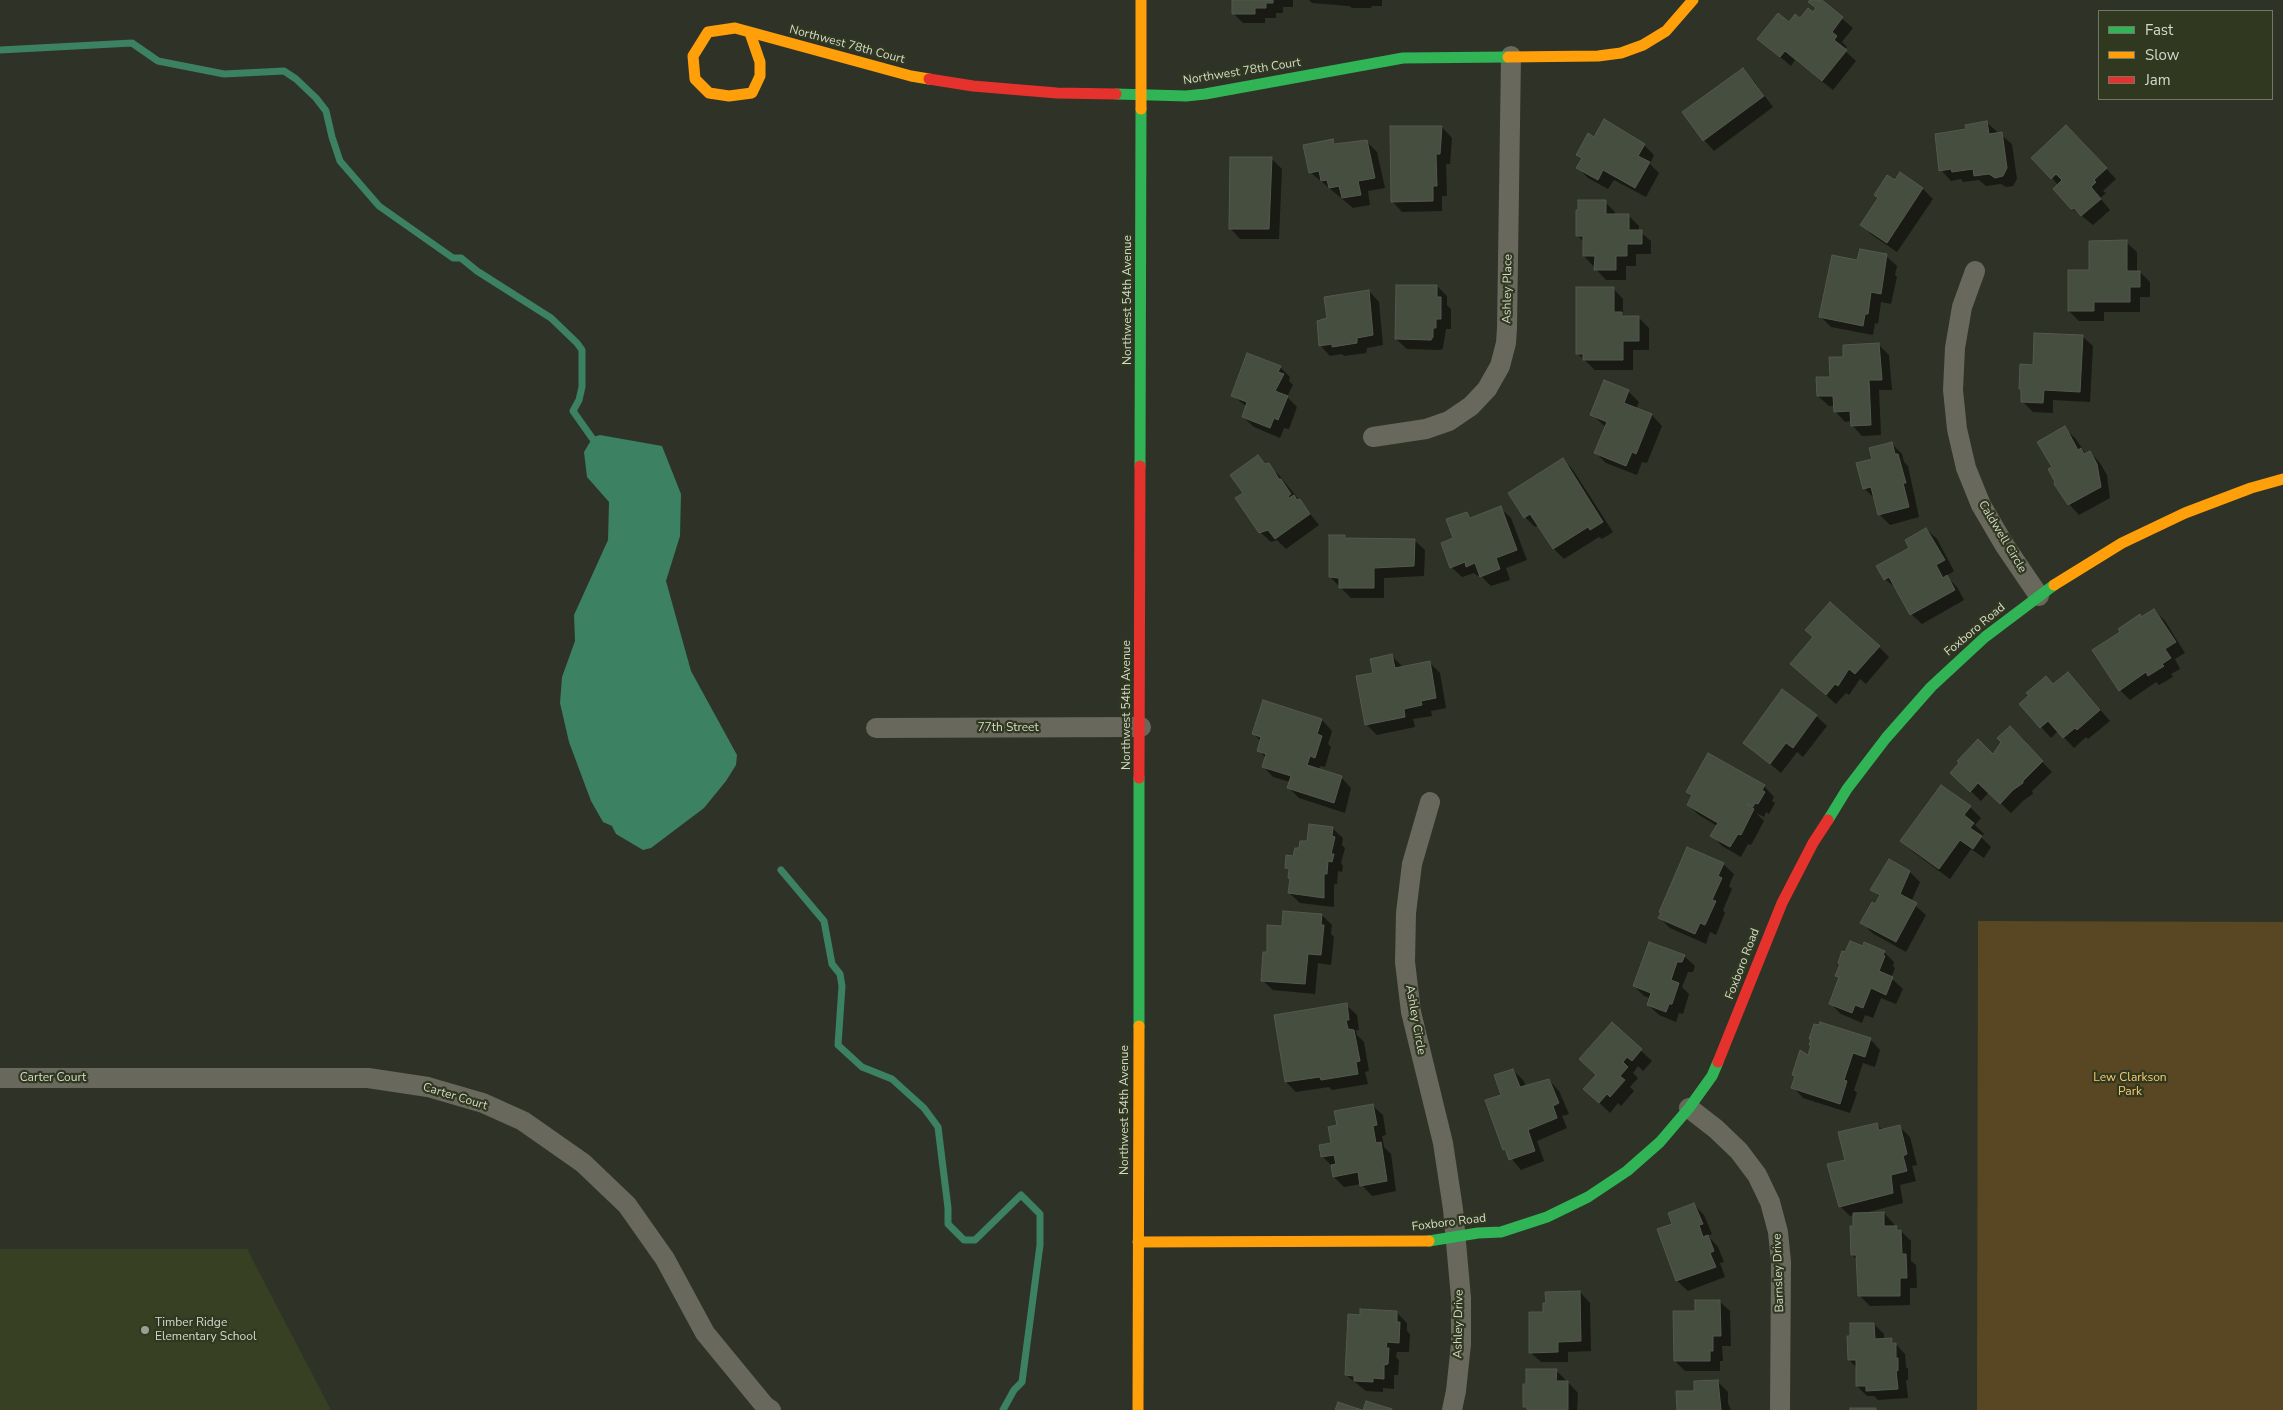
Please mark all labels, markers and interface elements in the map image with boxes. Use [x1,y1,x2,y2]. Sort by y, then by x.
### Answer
legend [2098,10,2273,100]
text: Fast [2145,20,2173,40]
street label: Northwest 78th Court [788,23,906,67]
text: Slow [2145,45,2179,65]
street label: Northwest 78th Court [1182,56,1302,88]
text: Jam [2145,70,2171,90]
street label: Northwest 54th Avenue [1121,235,1135,365]
street label: Ashley Place [1500,254,1516,324]
street label: Caldwell Circle [1975,498,2029,576]
street label: Foxboro Road [1942,600,2008,660]
street label: Northwest 54th Avenue [1120,640,1134,770]
street label: 77th Street [977,721,1039,735]
street label: Foxboro Road [1723,927,1763,1001]
street label: Ashley Circle [1402,984,1428,1056]
street label: Northwest 54th Avenue [1118,1045,1132,1175]
street label: Carter Court [20,1071,86,1085]
park label: Lew Clarkson Park [2093,1071,2167,1099]
street label: Carter Court [421,1080,489,1114]
street label: Foxboro Road [1411,1211,1487,1235]
street label: Barnsley Drive [1770,1233,1788,1313]
street label: Ashley Drive [1451,1289,1467,1359]
place label: Timber Ridge Elementary School [155,1316,256,1344]
marker: Timber Ridge Elementary School [139,1324,151,1336]

